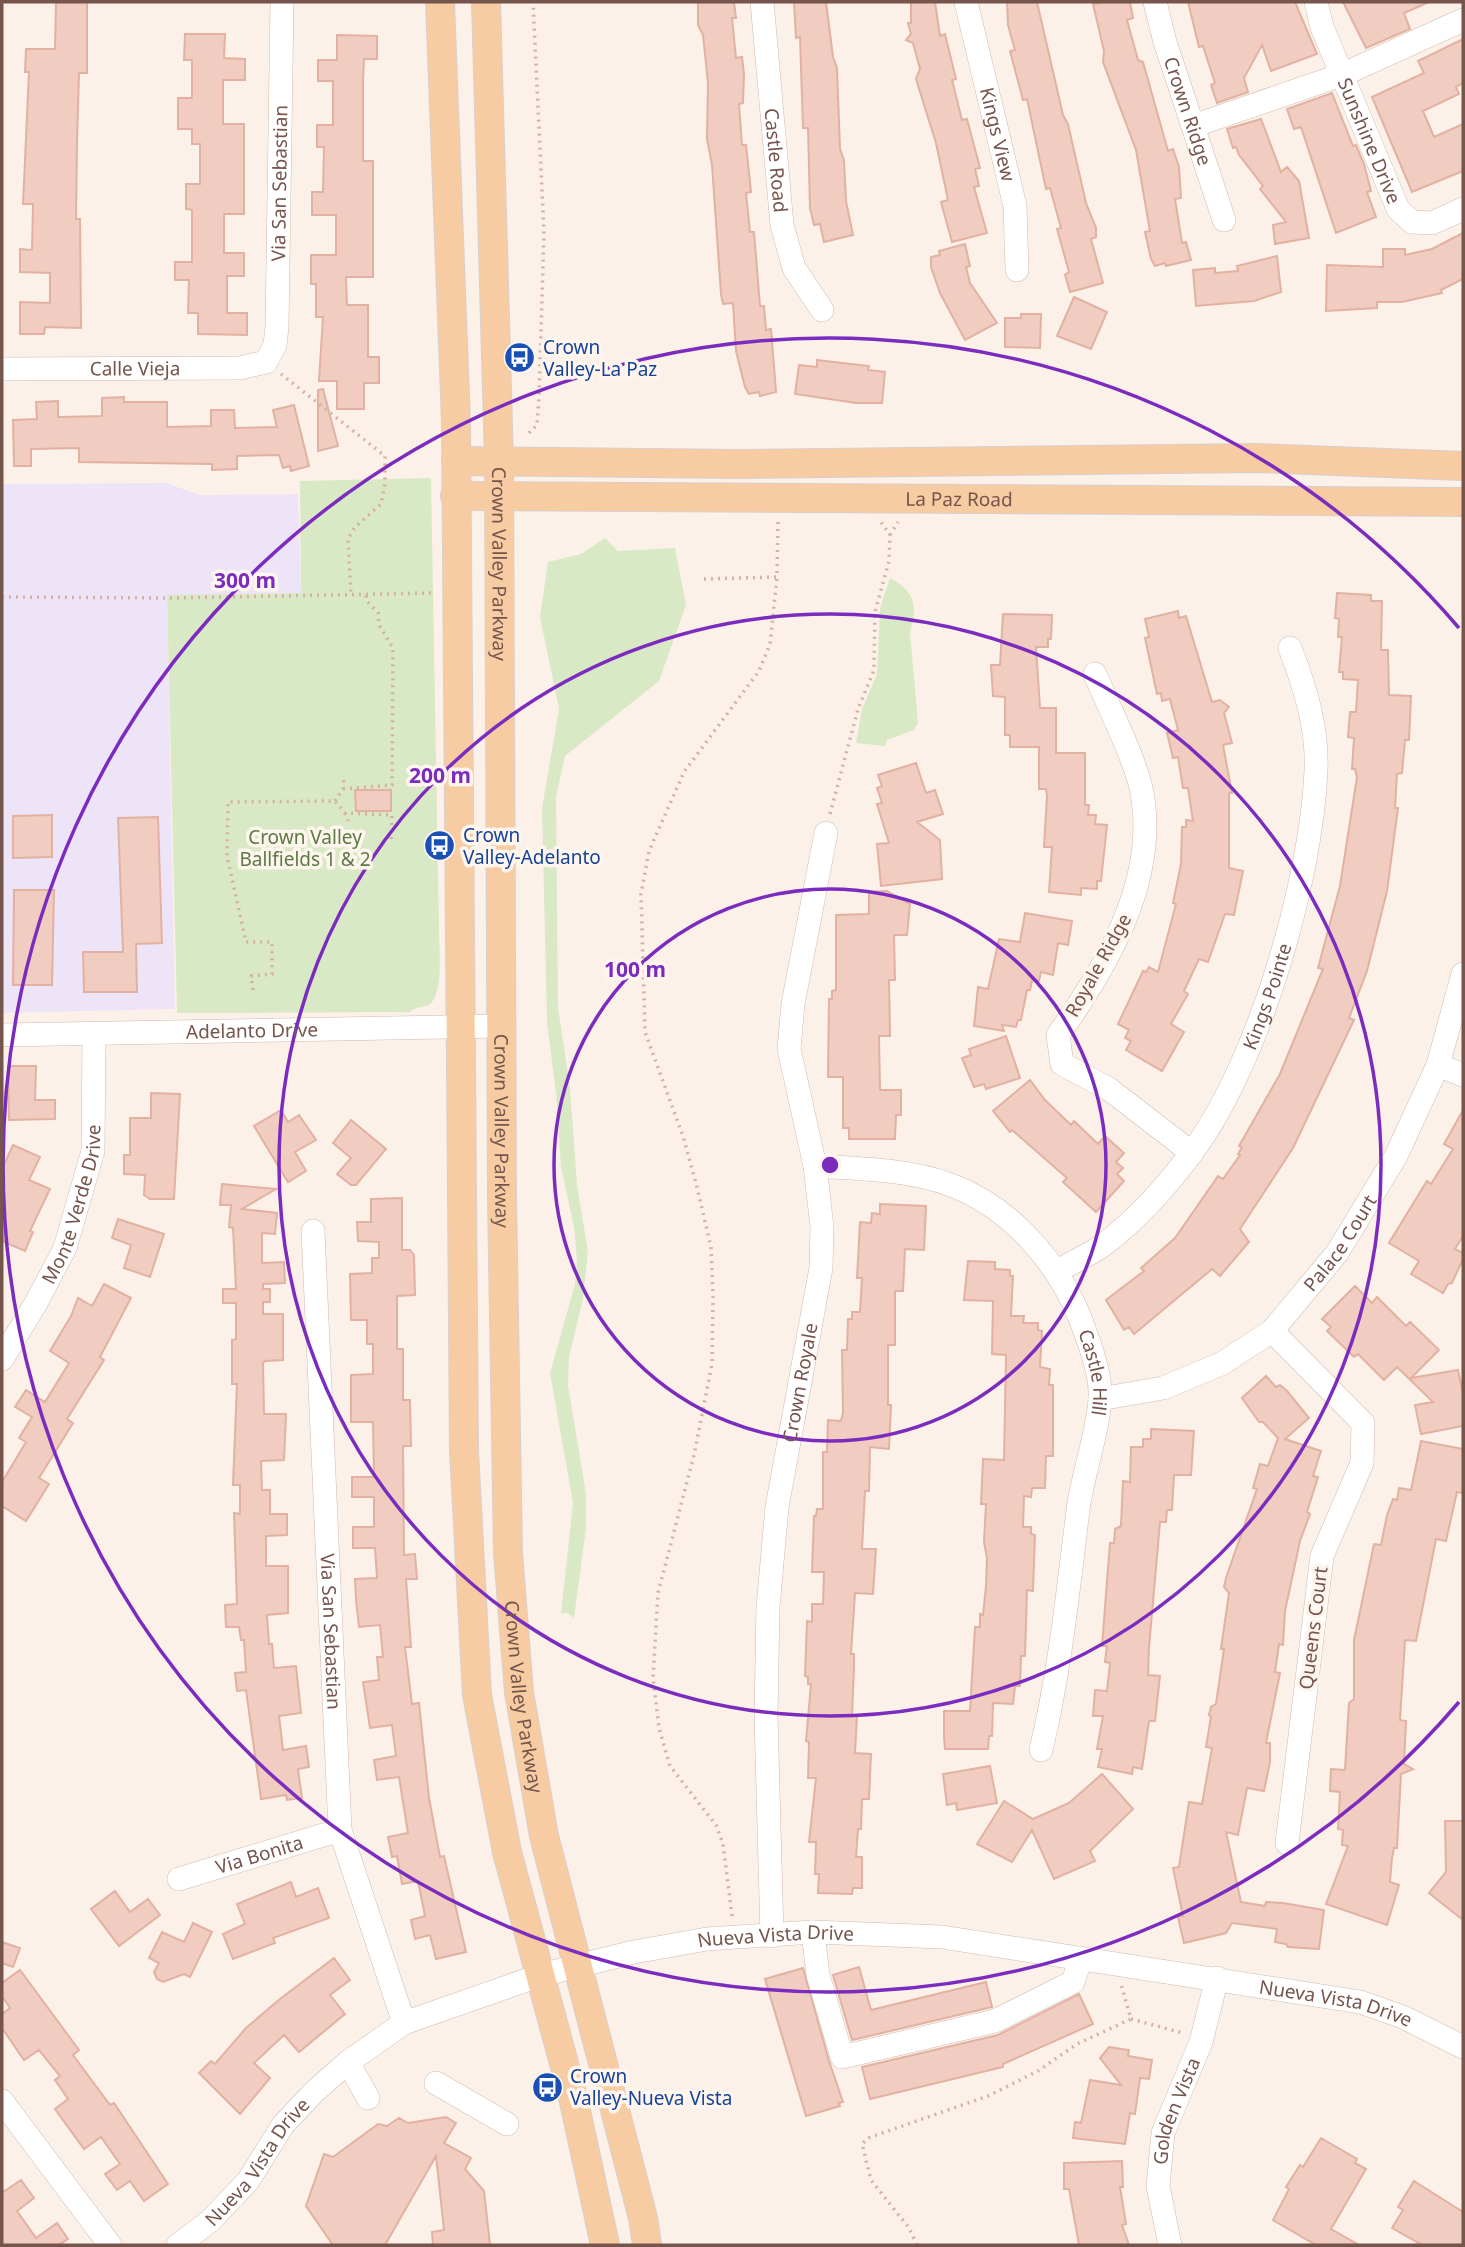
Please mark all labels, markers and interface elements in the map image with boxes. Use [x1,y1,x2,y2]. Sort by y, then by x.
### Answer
street label: Crown Ridge [1158,53,1218,169]
street label: Sunshine Drive [1332,74,1407,208]
street label: Kings View [974,85,1022,184]
street label: Via San Sebastian [265,105,293,262]
street label: Castle Road [759,107,794,214]
place label: Crown Valley-La Paz [543,334,657,382]
bus stop icon: Crown Valley-La Paz [503,341,537,375]
street label: Calle Vieja [90,355,180,382]
street label: Crown Valley Parkway [486,467,513,661]
street label: La Paz Road [905,486,1013,512]
text: 300 m [214,566,276,594]
text: 200 m [409,761,471,789]
place label: Crown Valley-Adelanto [463,822,601,870]
park label: Crown Valley Ballfields 1 & 2 [239,824,371,872]
bus stop icon: Crown Valley-Adelanto [423,829,457,863]
street label: Royale Ridge [1059,909,1137,1021]
street label: Kings Pointe [1236,940,1298,1054]
text: 100 m [604,955,666,983]
street label: Adelanto Drive [186,1016,318,1045]
street label: Crown Valley Parkway [488,1034,516,1228]
street label: Monte Verde Drive [35,1124,106,1289]
centre of rings [818,1153,842,1177]
street label: Palace Court [1297,1190,1383,1297]
street label: Crown Royale [776,1321,824,1445]
street label: Castle Hill [1072,1325,1113,1418]
street label: Via San Sebastian [315,1553,348,1710]
street label: Queens Court [1293,1565,1333,1691]
street label: Crown Valley Parkway [499,1599,549,1795]
street label: Via Bonita [213,1829,306,1880]
street label: Nueva Vista Drive [695,1919,854,1953]
street label: Nueva Vista Drive [1257,1973,1417,2033]
street label: Golden Vista [1147,2054,1206,2166]
place label: Crown Valley-Nueva Vista [570,2063,732,2111]
bus stop icon: Crown Valley-Nueva Vista [530,2070,564,2104]
street label: Nueva Vista Drive [199,2092,315,2232]

